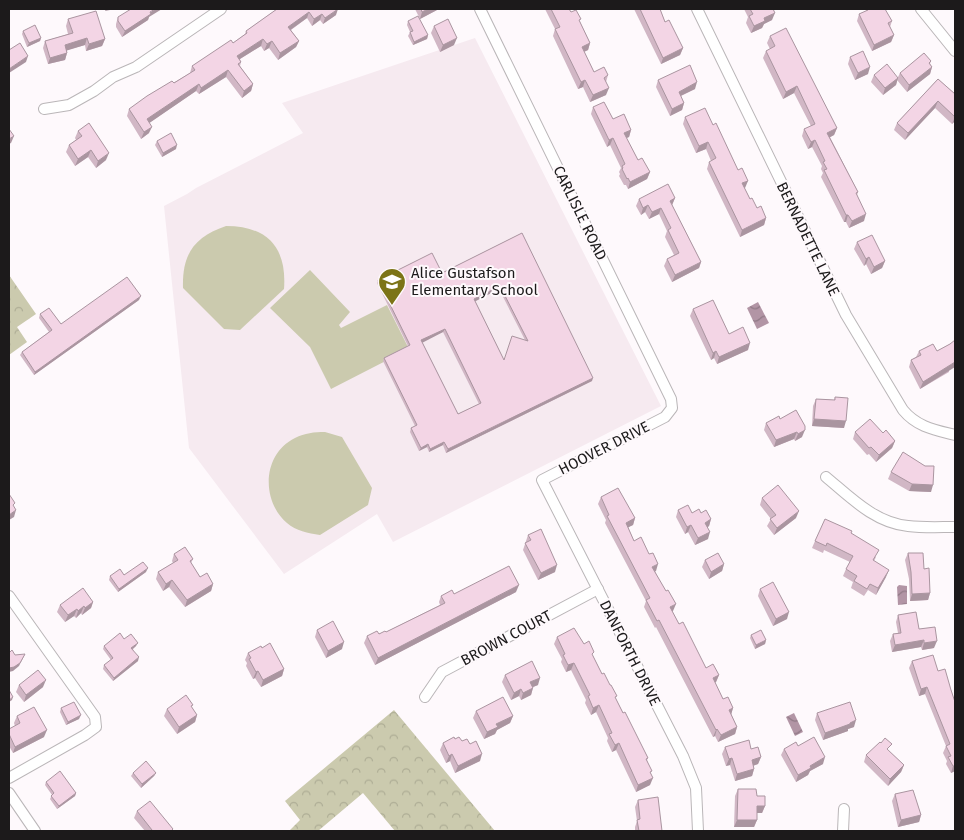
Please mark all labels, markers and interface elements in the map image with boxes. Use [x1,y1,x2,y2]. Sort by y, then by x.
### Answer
street label: CARLISLE ROAD [549,163,611,263]
street label: BERNADETTE LANE [773,179,843,299]
place label: Alice Gustafson Elementary School [411,264,539,299]
school or university icon: Alice Gustafson Elementary School [377,267,407,306]
street label: HOOVER DRIVE [555,417,653,479]
street label: DANFORTH DRIVE [596,597,664,709]
street label: BROWN COURT [458,606,555,669]

